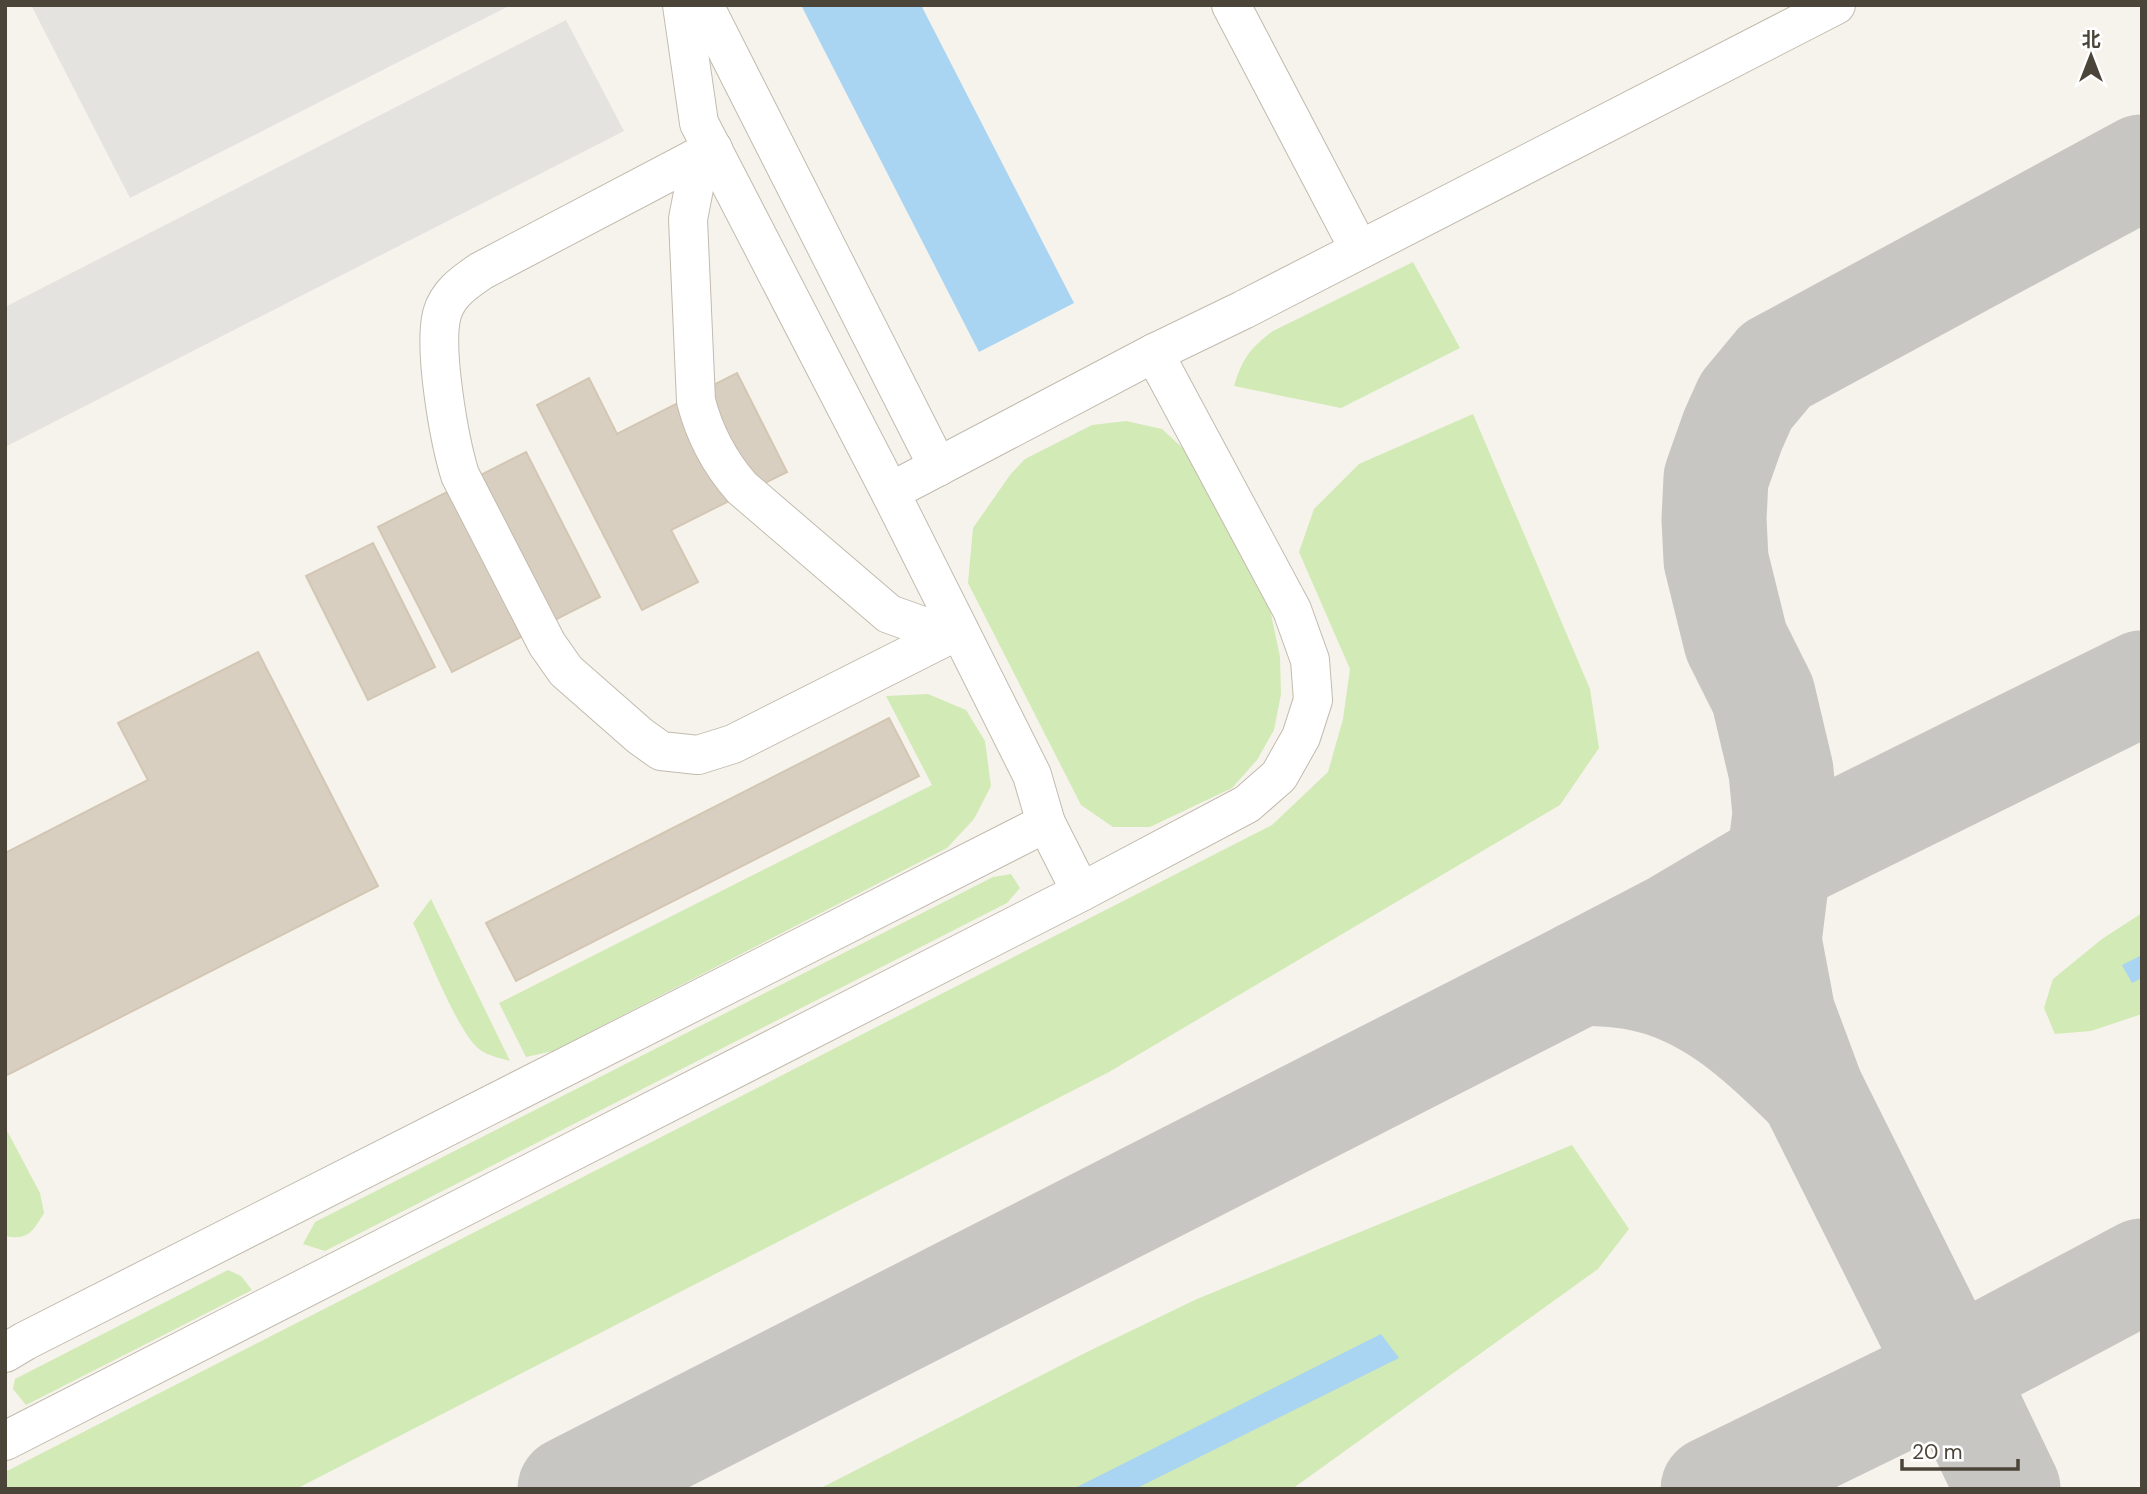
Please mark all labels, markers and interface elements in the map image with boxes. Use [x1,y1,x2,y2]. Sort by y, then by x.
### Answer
north arrow [2056,21,2126,91]
text: 北 [2081,27,2101,52]
scale bar [1902,1428,2018,1472]
text: 20 m [1912,1438,1963,1466]

